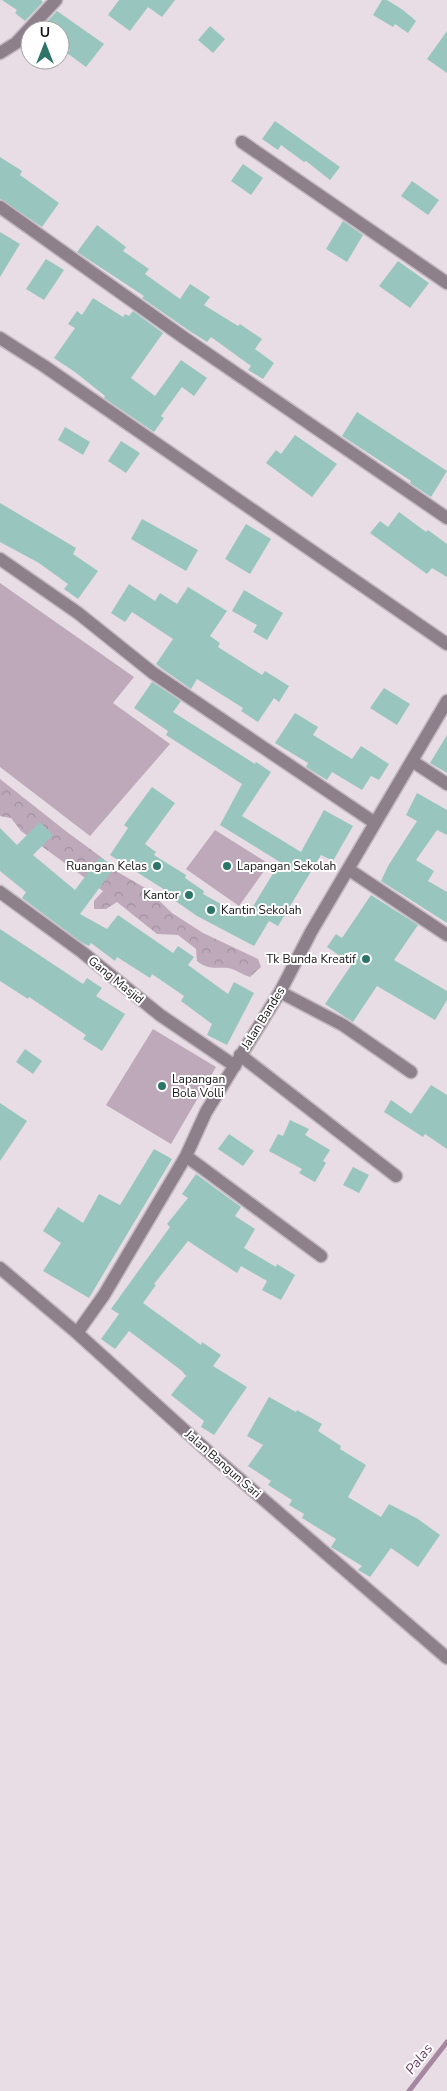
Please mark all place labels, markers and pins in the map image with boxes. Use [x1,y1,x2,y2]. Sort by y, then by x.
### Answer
place label: Ruangan Kelas [66,858,147,874]
place label: Lapangan Sekolah [237,858,336,874]
marker: Ruangan Kelas [151,860,163,872]
marker: Lapangan Sekolah [221,860,233,872]
place label: Kantor [143,887,180,903]
marker: Kantor [183,889,195,901]
place label: Kantin Sekolah [221,902,302,918]
marker: Kantin Sekolah [205,904,217,916]
place label: Tk Bunda Kreatif [266,951,357,967]
marker: Tk Bunda Kreatif [360,953,372,965]
place label: Lapangan Bola Volli [172,1071,225,1101]
marker: Lapangan Bola Volli [156,1080,168,1092]

